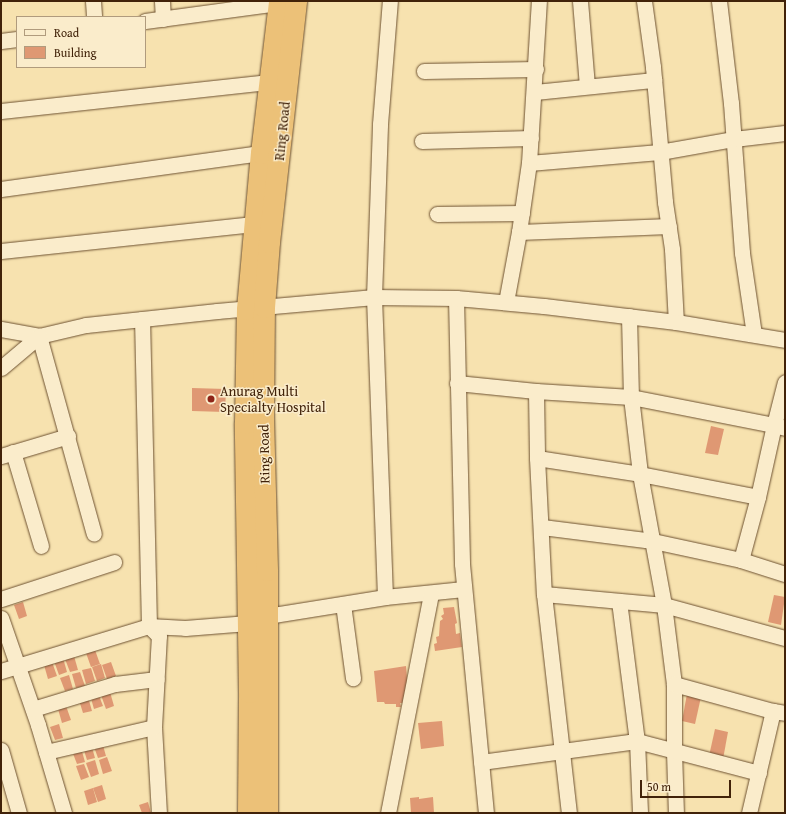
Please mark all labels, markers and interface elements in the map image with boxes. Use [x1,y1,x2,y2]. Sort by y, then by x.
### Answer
legend [16,16,146,68]
text: Road [54,24,79,41]
text: Building [54,44,97,61]
street label: Ring Road [271,101,293,161]
place label: Anurag Multi Specialty Hospital [220,383,326,416]
marker: Anurag Multi Specialty Hospital [205,393,217,405]
street label: Ring Road [255,424,273,484]
scale bar [642,772,733,798]
text: 50 m [647,778,671,795]

